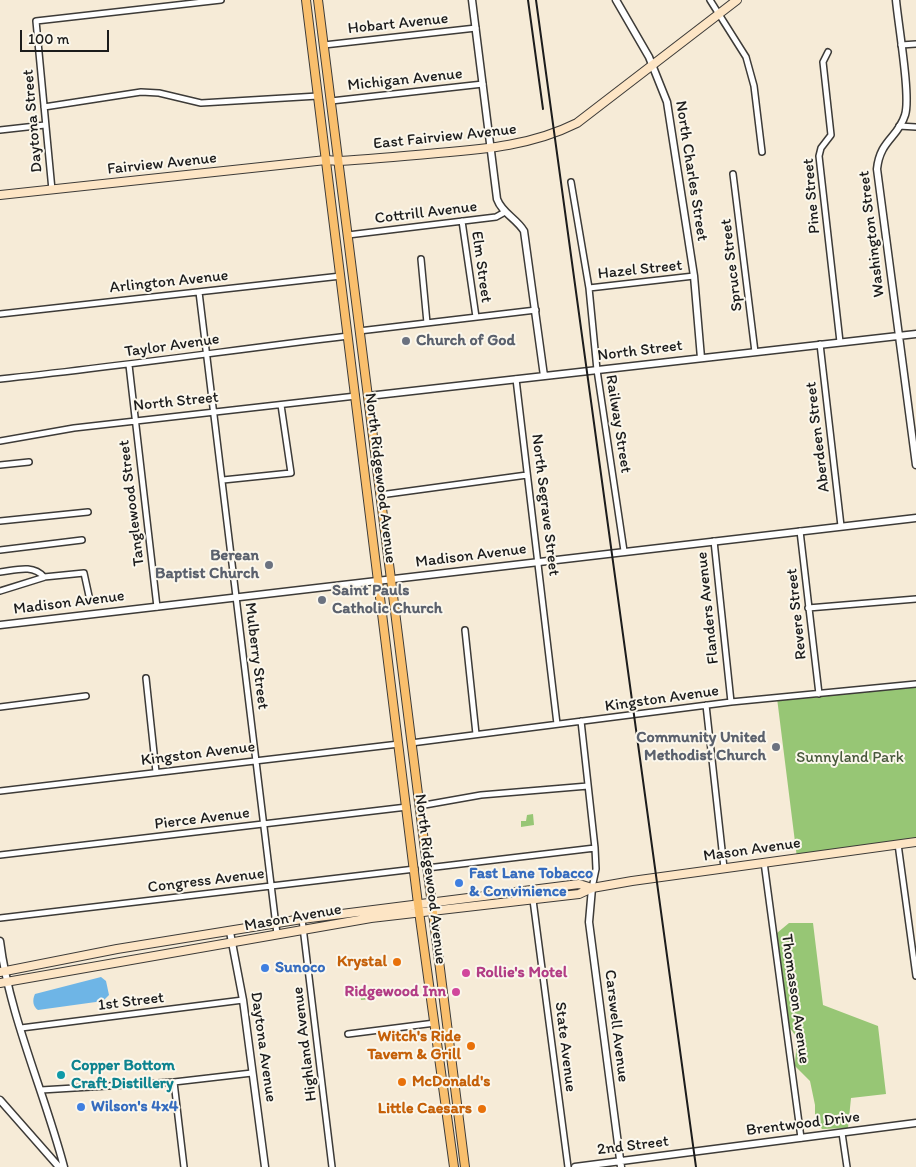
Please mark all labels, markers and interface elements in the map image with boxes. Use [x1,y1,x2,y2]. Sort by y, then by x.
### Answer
street label: Hobart Avenue [347,9,449,39]
scale bar [22,20,111,52]
text: 100 m [28,30,69,48]
street label: Michigan Avenue [346,64,464,96]
street label: Daytona Street [19,69,47,173]
street label: North Charles Street [670,99,712,243]
street label: East Fairview Avenue [372,120,518,154]
street label: Fairview Avenue [106,149,218,179]
street label: Pine Street [799,157,825,235]
street label: Washington Street [855,170,889,298]
street label: Cottrill Avenue [374,197,478,229]
street label: Spruce Street [717,218,747,312]
street label: Elm Street [466,230,496,304]
street label: Hazel Street [597,256,683,284]
street label: Arlington Avenue [109,266,229,298]
street label: Taylor Avenue [123,330,221,362]
place label: Church of God [416,331,515,351]
marker: Church of God [400,335,412,347]
street label: North Street [596,336,684,366]
street label: Railway Street [601,373,635,475]
street label: Aberdeen Street [802,381,834,493]
street label: North Street [132,388,220,416]
street label: North Ridgewood Avenue [360,392,400,564]
street label: North Segrave Street [527,433,563,577]
street label: Tanglewood Street [115,439,149,567]
street label: Madison Avenue [414,540,528,572]
place label: Berean Baptist Church [155,546,259,584]
street label: Flanders Avenue [693,551,723,665]
marker: Berean Baptist Church [263,559,275,571]
street label: Revere Street [783,567,811,661]
place label: Saint Pauls Catholic Church [332,581,442,619]
street label: Madison Avenue [12,587,126,619]
marker: Saint Pauls Catholic Church [316,594,328,606]
street label: Mulberry Street [240,601,272,711]
street label: Kingston Avenue [604,681,720,717]
place label: Community United Methodist Church [636,728,766,766]
street label: Kingston Avenue [140,737,256,771]
marker: Community United Methodist Church [770,741,782,753]
park label: Sunnyland Park [796,748,904,768]
street label: North Ridgewood Avenue [410,793,450,965]
street label: Pierce Avenue [153,804,251,834]
street label: Mason Avenue [702,834,802,866]
street label: Congress Avenue [147,864,265,898]
place label: Fast Lane Tobacco & Convinience [469,864,593,902]
marker: Fast Lane Tobacco & Convinience [453,877,465,889]
street label: Mason Avenue [243,900,343,936]
street label: Thomasson Avenue [776,933,814,1065]
place label: Krystal [337,952,387,972]
marker: Krystal [391,956,403,968]
place label: Sunoco [275,958,325,978]
marker: Sunoco [259,962,271,974]
place label: Rollie's Motel [476,963,567,983]
marker: Rollie's Motel [460,967,472,979]
street label: Carswell Avenue [600,969,632,1083]
place label: Ridgewood Inn [344,982,446,1002]
street label: Highland Avenue [288,986,322,1102]
marker: Ridgewood Inn [450,986,462,998]
street label: 1st Street [97,988,165,1016]
street label: Daytona Avenue [246,991,280,1103]
street label: State Avenue [550,1001,580,1093]
place label: Witch's Ride Tavern & Grill [367,1027,461,1065]
marker: Witch's Ride Tavern & Grill [465,1040,477,1052]
place label: Copper Bottom Craft Distillery [71,1056,175,1094]
marker: Copper Bottom Craft Distillery [55,1069,67,1081]
place label: McDonald's [412,1072,490,1092]
marker: McDonald's [396,1076,408,1088]
place label: Wilson's 4x4 [91,1097,178,1117]
place label: Little Caesars [378,1099,472,1119]
marker: Wilson's 4x4 [75,1101,87,1113]
marker: Little Caesars [476,1103,488,1115]
street label: Brentwood Drive [745,1108,861,1140]
street label: 2nd Street [596,1132,670,1160]

